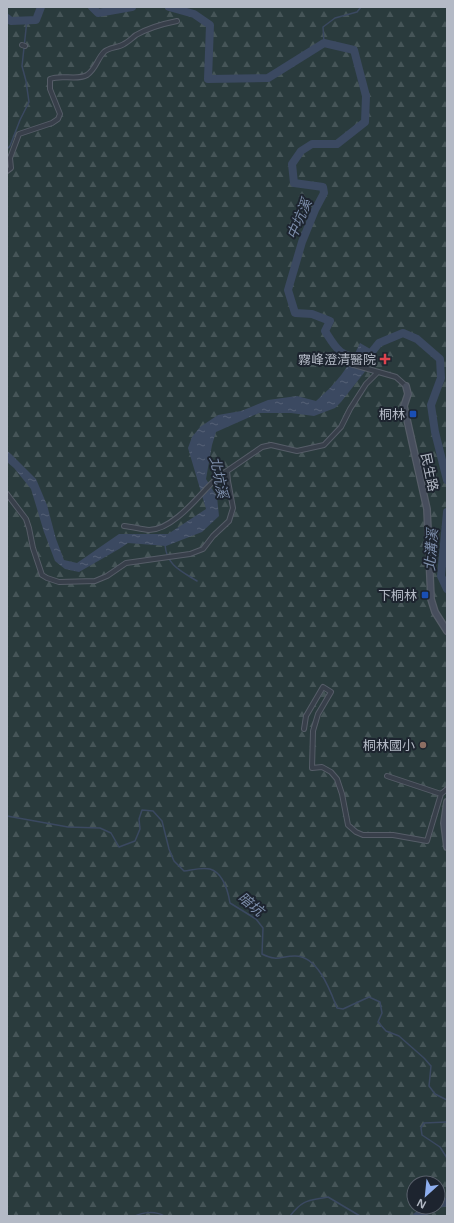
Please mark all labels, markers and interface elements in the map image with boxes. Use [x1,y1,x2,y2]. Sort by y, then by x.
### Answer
water label: 中坑溪 [282,194,316,242]
place label: 霧峰澄清醫院 [298,350,376,368]
marker: 霧峰澄清醫院 [379,353,391,365]
place label: 桐林 [379,405,405,423]
marker: 桐林 [408,409,418,419]
street label: 民生路 [417,451,443,493]
water label: 北坑溪 [206,454,234,501]
water label: 北溝溪 [420,526,442,572]
place label: 下桐林 [378,586,417,604]
marker: 下桐林 [420,590,430,600]
place label: 桐林國小 [363,736,415,754]
marker: 桐林國小 [418,740,428,750]
water label: 暗坑 [234,887,270,921]
north arrow [406,1175,446,1215]
text: N [414,1196,429,1213]

